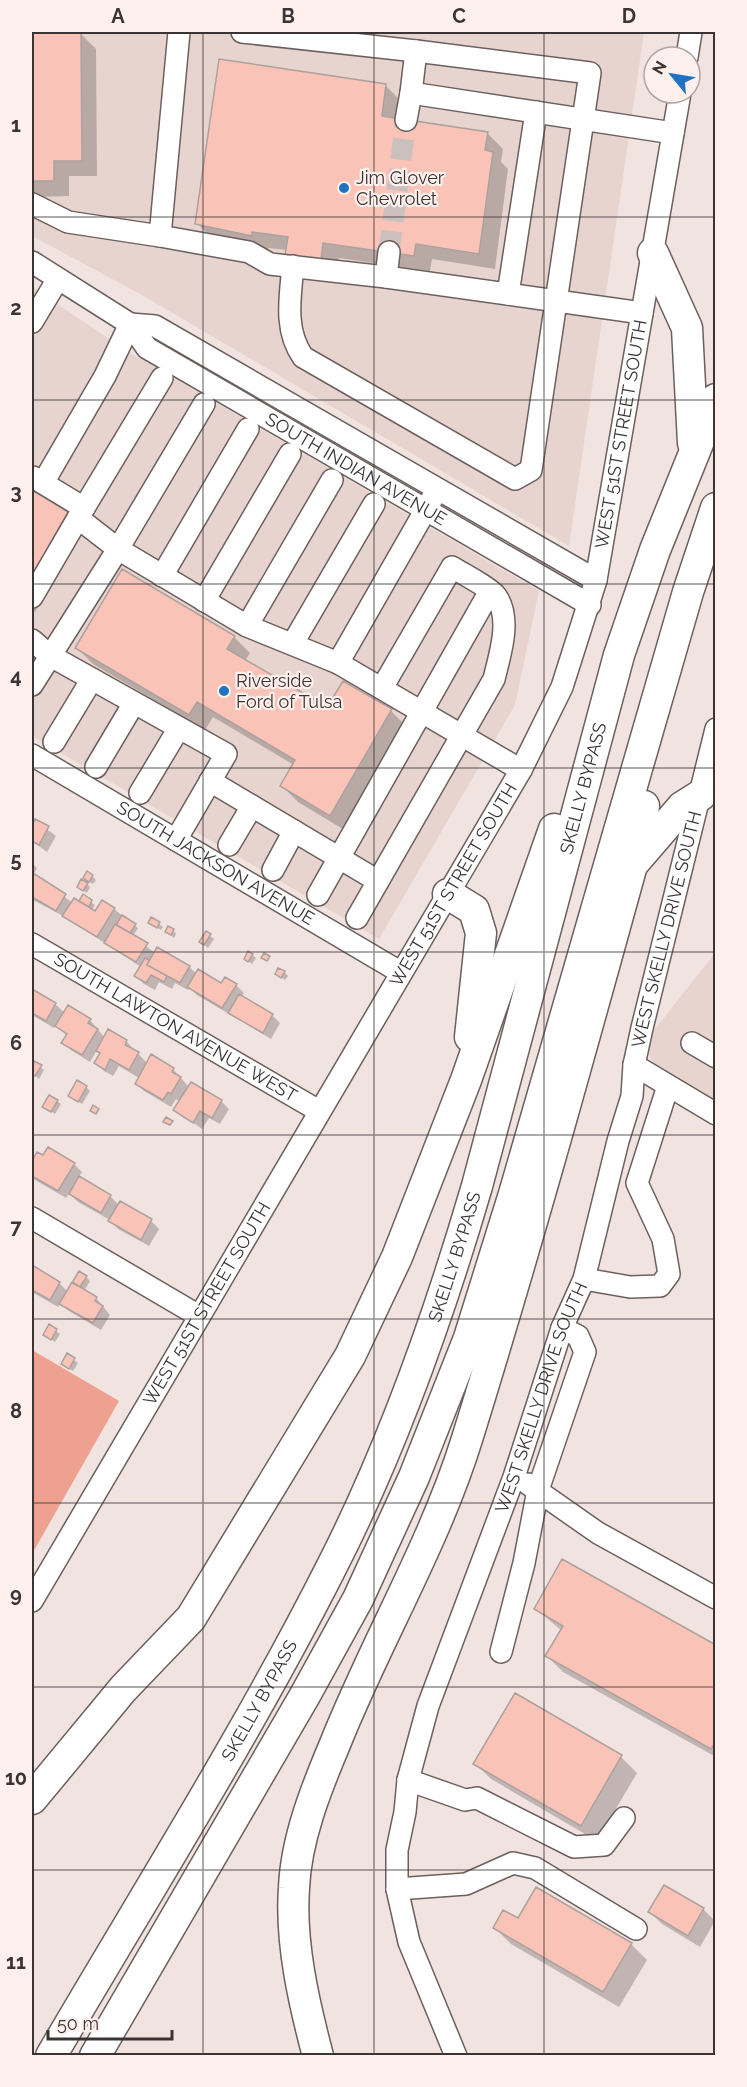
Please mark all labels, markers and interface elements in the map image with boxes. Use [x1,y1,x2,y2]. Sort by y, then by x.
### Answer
text: A [111,4,125,28]
text: B [281,4,295,28]
text: C [452,4,466,28]
text: D [622,4,636,28]
north arrow [642,45,702,105]
text: N [648,58,671,78]
text: 1 [11,113,21,137]
place label: Jim Glover Chevrolet [356,167,445,209]
marker: Jim Glover Chevrolet [337,181,351,195]
text: 2 [10,296,22,320]
street label: WEST 51ST STREET SOUTH [591,318,651,550]
street label: SOUTH INDIAN AVENUE [262,408,450,529]
text: 3 [10,480,22,504]
text: 4 [10,664,22,688]
place label: Riverside Ford of Tulsa [236,670,342,712]
marker: Riverside Ford of Tulsa [217,684,231,698]
street label: SKELLY BYPASS [555,720,611,856]
street label: WEST 51ST STREET SOUTH [385,779,521,990]
street label: SOUTH JACKSON AVENUE [113,796,318,929]
street label: WEST SKELLY DRIVE SOUTH [627,809,705,1050]
text: 5 [10,848,22,872]
street label: SOUTH LAWTON AVENUE WEST [50,948,301,1106]
text: 6 [10,1031,22,1055]
street label: SKELLY BYPASS [424,1189,485,1325]
street label: WEST 51ST STREET SOUTH [139,1198,274,1409]
text: 7 [10,1215,22,1239]
street label: WEST SKELLY DRIVE SOUTH [491,1279,591,1516]
text: 8 [10,1399,22,1423]
text: 9 [10,1583,22,1607]
street label: SKELLY BYPASS [217,1636,301,1765]
text: 10 [5,1766,27,1790]
text: 11 [6,1950,26,1974]
scale bar [48,2003,172,2041]
text: 50 m [57,2013,99,2034]

